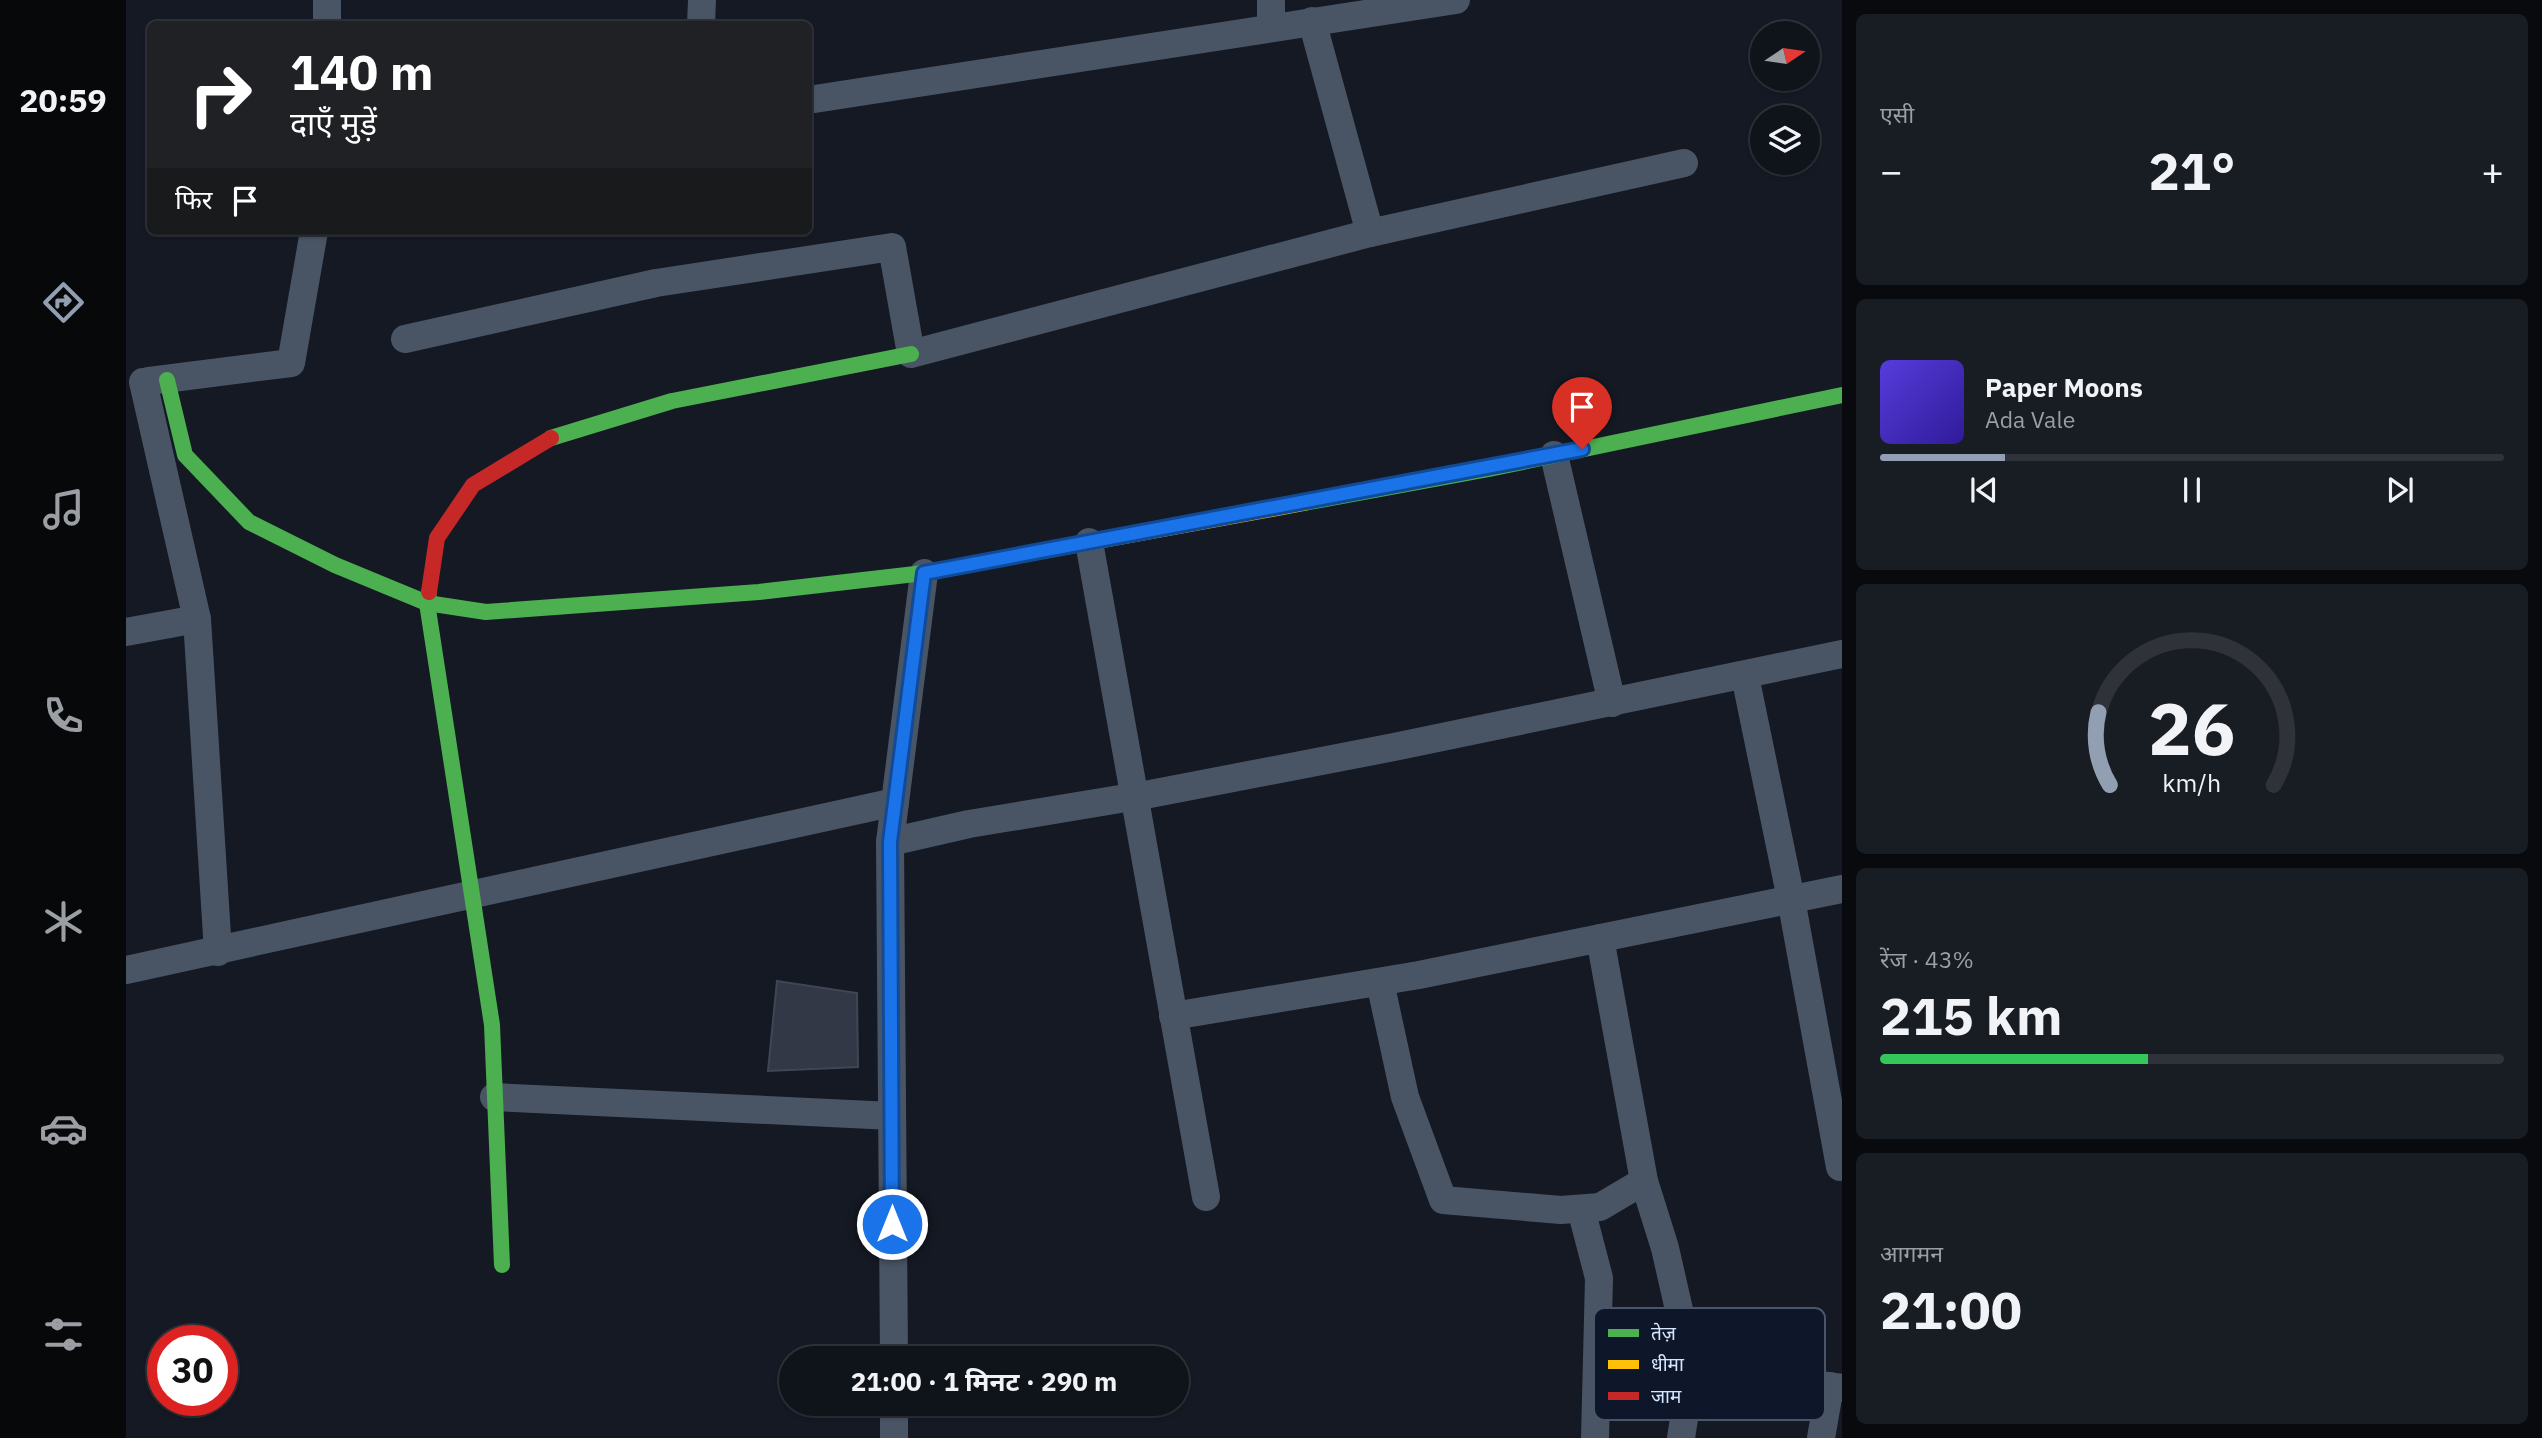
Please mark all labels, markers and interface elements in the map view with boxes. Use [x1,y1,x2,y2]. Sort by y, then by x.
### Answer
north arrow [1750,21,1820,91]
map controls [1750,21,1820,175]
text: 140 m [290,40,434,103]
icon: right [175,49,266,140]
text: 20:59 [19,79,107,121]
text: एसी [1880,99,1914,129]
text: दाएँ मुड़ें [290,102,377,144]
button: layers [1750,105,1820,175]
text: 21° [2149,137,2235,204]
text: − [1880,146,1903,195]
text: + [2481,146,2504,195]
text: फिर [175,182,212,216]
icon: arrive [226,182,264,220]
icon: directions [39,278,88,327]
text: Paper Moons [1985,370,2143,404]
pin [1552,377,1612,449]
icon: arrive [1563,388,1601,426]
text: Ada Vale [1985,404,2075,434]
icon: previous [1965,471,2003,509]
icon: pause [2173,471,2211,509]
icon: next [2381,471,2419,509]
icon: music [39,485,88,534]
text: 26 [2148,680,2236,775]
icon: phone [39,691,88,740]
text: km/h [2163,766,2221,799]
icon: climate [39,897,88,946]
text: रेंज · 43% [1880,944,1974,974]
text: 215 km [1880,982,2062,1049]
icon: car [39,1104,88,1153]
position arrow [855,1187,929,1261]
text: आगमन [1880,1238,1943,1268]
text: 21:00 [1880,1276,2022,1343]
legend [1594,1308,1825,1420]
icon: filters [39,1310,88,1359]
text: तेज़ [1651,1321,1677,1345]
speed limit sign: 30 [147,1325,238,1416]
text: धीमा [1651,1352,1685,1376]
text: 21:00 · 1 मिनट · 290 m [851,1364,1117,1398]
text: जाम [1651,1384,1682,1408]

